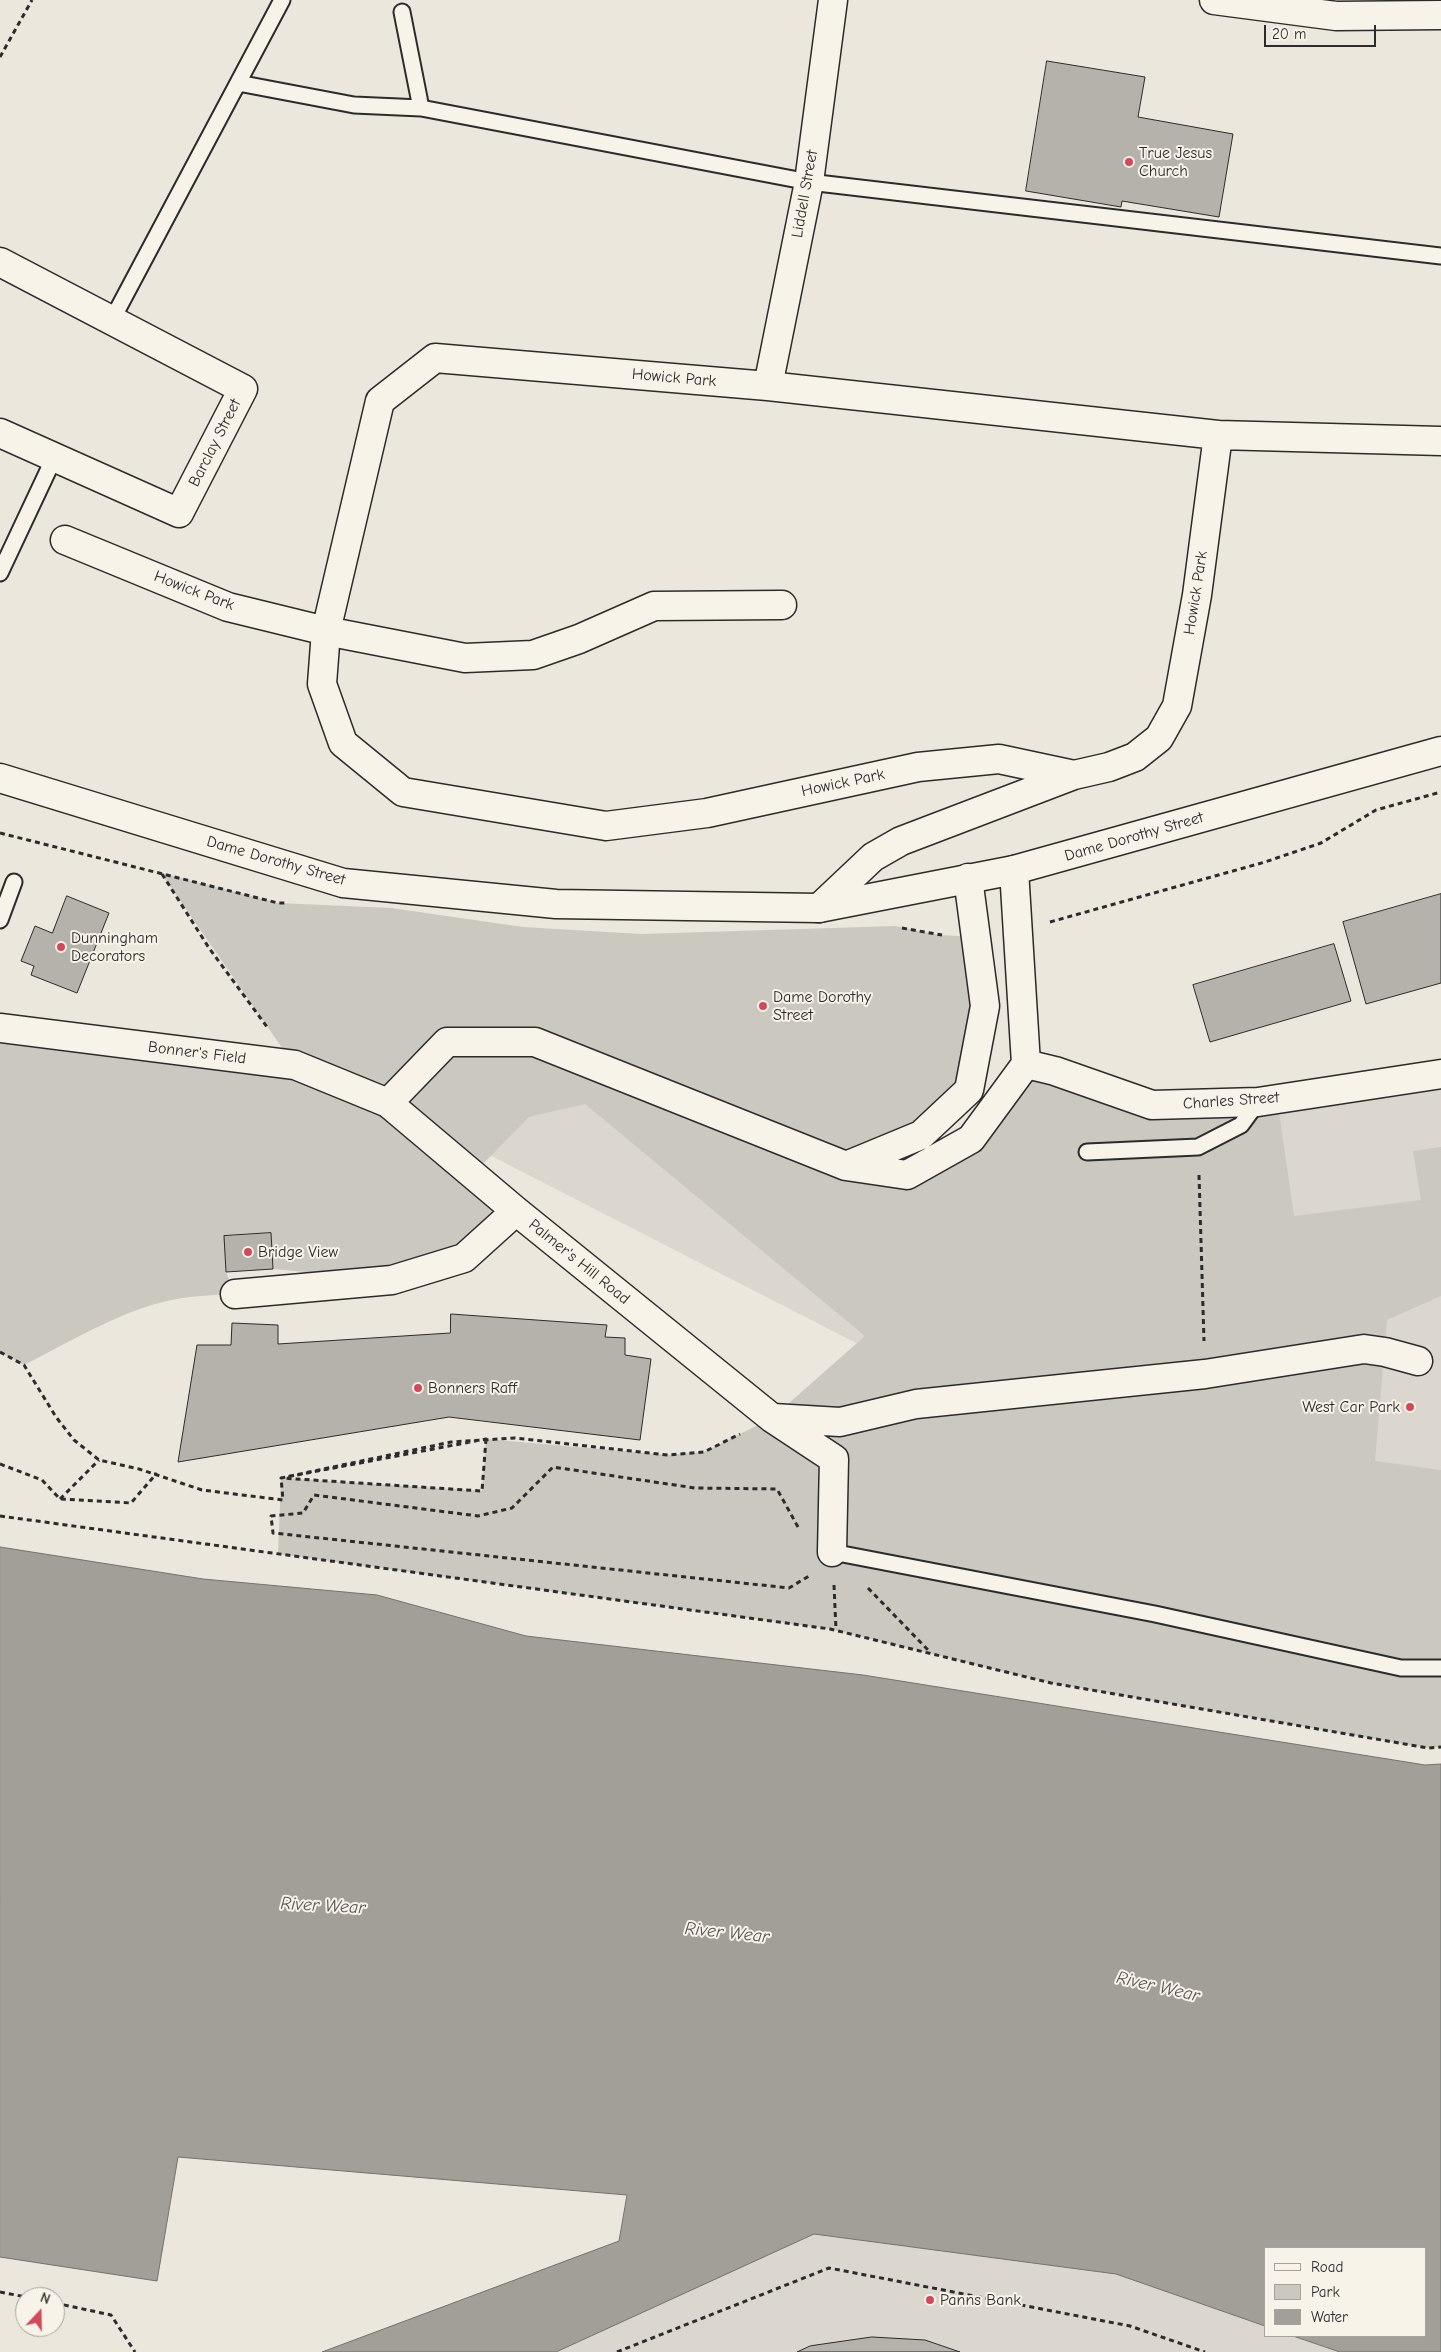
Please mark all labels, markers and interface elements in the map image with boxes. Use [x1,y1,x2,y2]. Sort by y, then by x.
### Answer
scale bar [1266,15,1378,47]
text: 20 m [1272,25,1306,43]
place label: True Jesus Church [1139,143,1212,181]
street label: Liddell Street [788,148,822,240]
marker: True Jesus Church [1123,156,1135,168]
street label: Howick Park [631,365,717,391]
street label: Barclay Street [185,396,245,490]
street label: Howick Park [1180,550,1212,636]
street label: Howick Park [151,567,237,615]
street label: Howick Park [800,765,886,801]
street label: Dame Dorothy Street [1062,808,1206,866]
street label: Dame Dorothy Street [204,832,348,890]
place label: Dunningham Decorators [71,928,158,966]
marker: Dunningham Decorators [55,941,67,953]
place label: Dame Dorothy Street [773,987,871,1025]
marker: Dame Dorothy Street [757,1000,769,1012]
street label: Bonner's Field [147,1037,247,1069]
street label: Charles Street [1182,1088,1280,1114]
street label: Palmer's Hill Road [524,1215,634,1309]
place label: Bridge View [258,1242,338,1262]
marker: Bridge View [242,1246,254,1258]
place label: Bonners Raff [428,1378,517,1398]
marker: Bonners Raff [412,1382,424,1394]
place label: West Car Park [1302,1397,1400,1417]
marker: West Car Park [1404,1401,1416,1413]
water label: River Wear [280,1893,366,1919]
water label: River Wear [684,1918,770,1948]
water label: River Wear [1114,1967,1202,2007]
legend [1264,2247,1426,2337]
text: Road [1311,2258,1343,2276]
text: Park [1311,2283,1340,2301]
north arrow [15,2287,65,2337]
text: N [38,2289,53,2308]
place label: Panns Bank [940,2290,1021,2310]
marker: Panns Bank [924,2294,936,2306]
text: Water [1311,2308,1348,2326]

